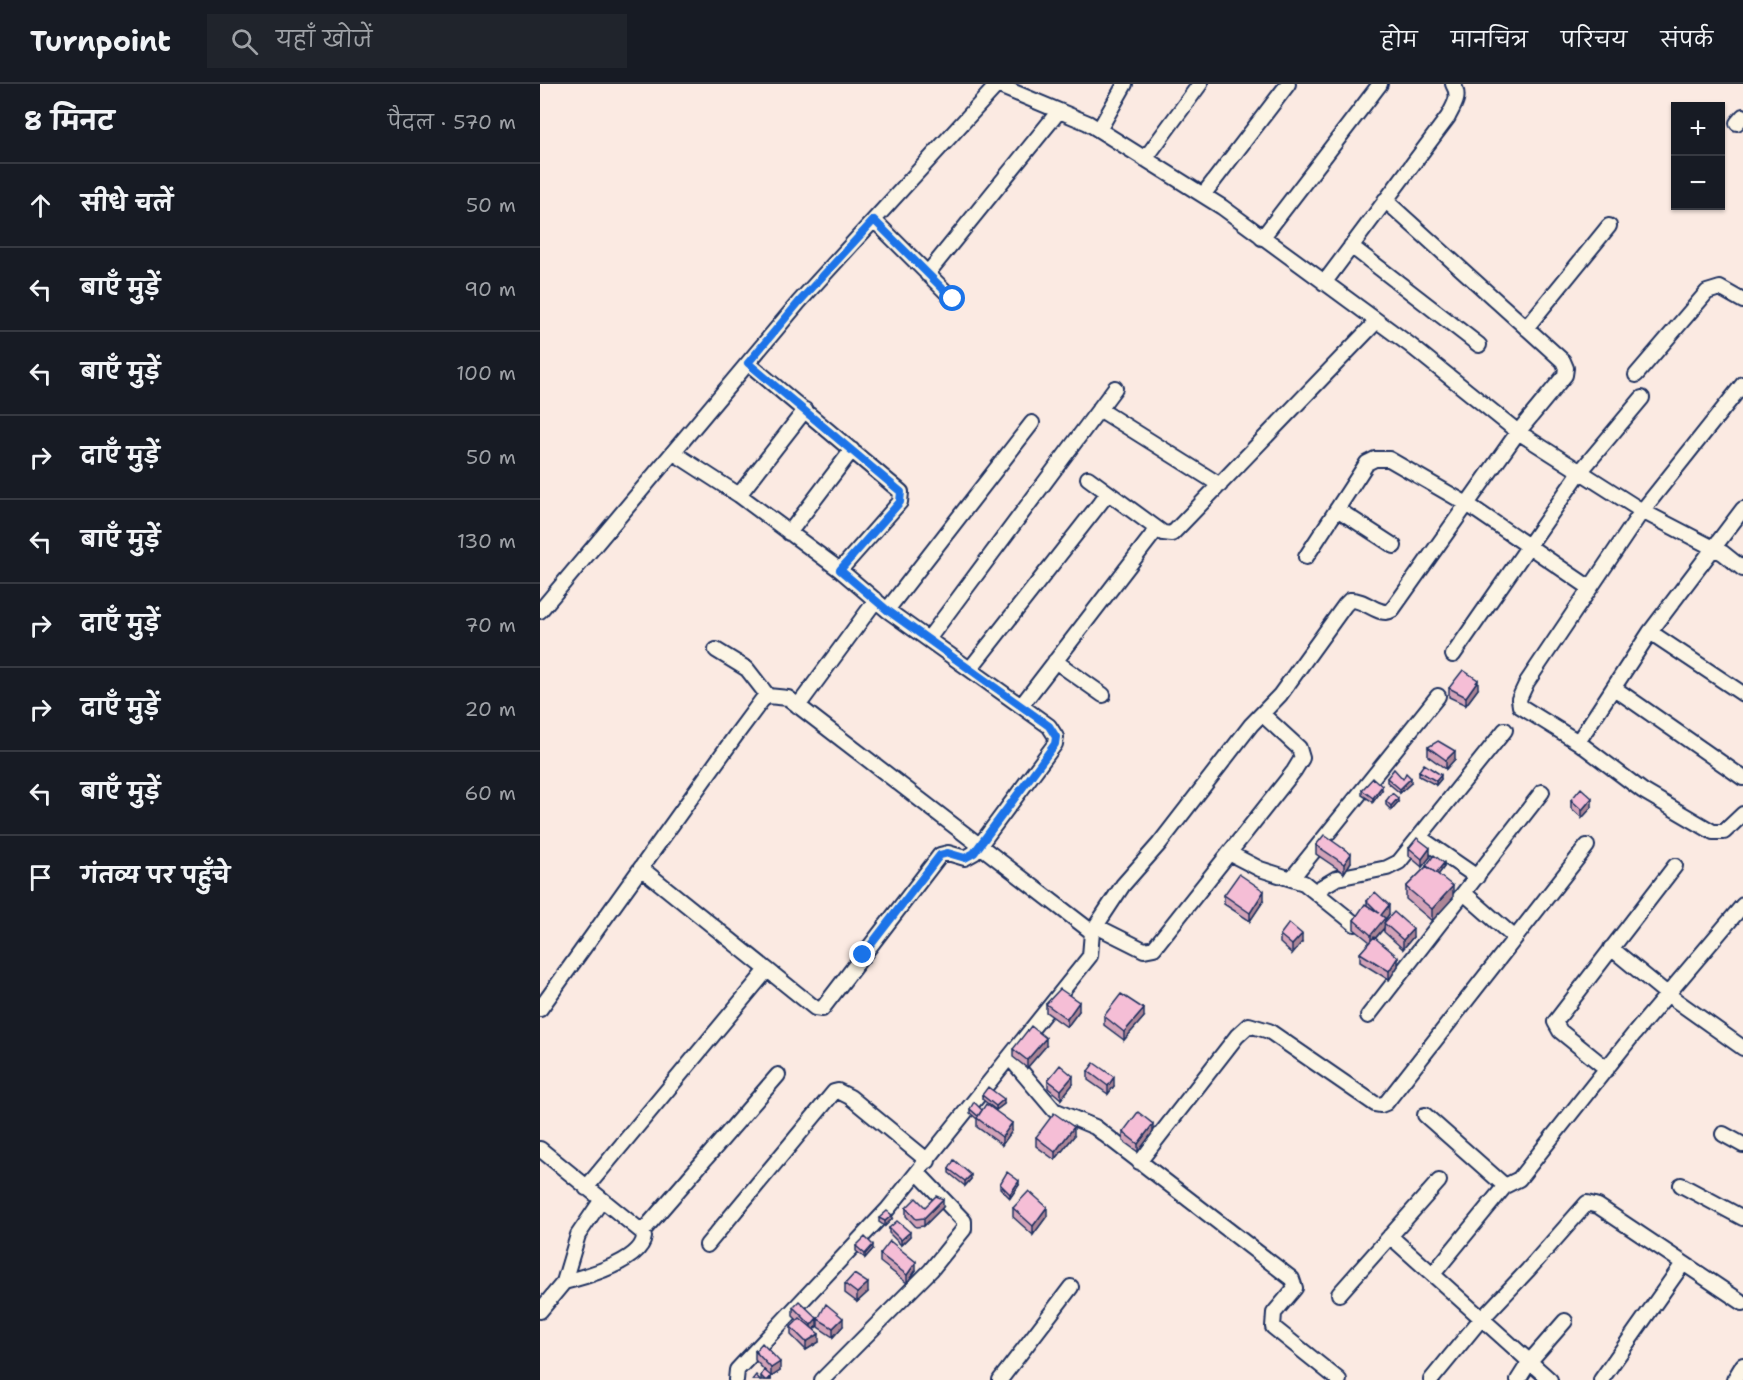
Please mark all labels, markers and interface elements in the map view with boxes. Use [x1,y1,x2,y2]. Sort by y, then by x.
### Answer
search box [207,14,627,68]
text: Turnpoint [30,22,171,60]
icon: search [228,25,261,58]
text: यहाँ खोजें [276,25,372,54]
text: होम [1381,26,1418,54]
text: मानचित्र [1451,26,1528,54]
text: परिचय [1561,26,1627,54]
text: संपर्क [1660,26,1713,54]
map controls [1671,102,1725,210]
button: + [1671,102,1725,156]
text: 8 मिनट [24,103,114,138]
text: पैदल · 570 m [388,109,516,135]
button: − [1671,156,1725,210]
icon: ahead [24,189,57,222]
text: सीधे चलें [81,189,173,218]
text: 50 m [466,192,516,218]
icon: left [24,273,57,306]
text: बाएँ मुड़ें [81,273,160,302]
text: 90 m [464,276,516,302]
route start [939,285,965,311]
icon: left [24,357,57,390]
text: बाएँ मुड़ें [81,357,160,386]
text: 100 m [456,360,516,386]
icon: right [24,441,57,474]
text: दाएँ मुड़ें [81,441,160,470]
text: 50 m [466,444,516,470]
icon: left [24,525,57,558]
text: बाएँ मुड़ें [81,525,160,554]
text: 130 m [457,528,516,554]
icon: right [24,609,57,642]
text: दाएँ मुड़ें [81,609,160,638]
text: 70 m [464,612,516,638]
icon: right [24,693,57,726]
text: दाएँ मुड़ें [81,693,160,722]
text: 20 m [465,696,516,722]
icon: left [24,777,57,810]
text: बाएँ मुड़ें [81,777,160,806]
text: 60 m [464,780,516,806]
icon: arrive [24,861,57,894]
text: गंतव्य पर पहुँचे [81,861,230,890]
route end [849,941,875,967]

